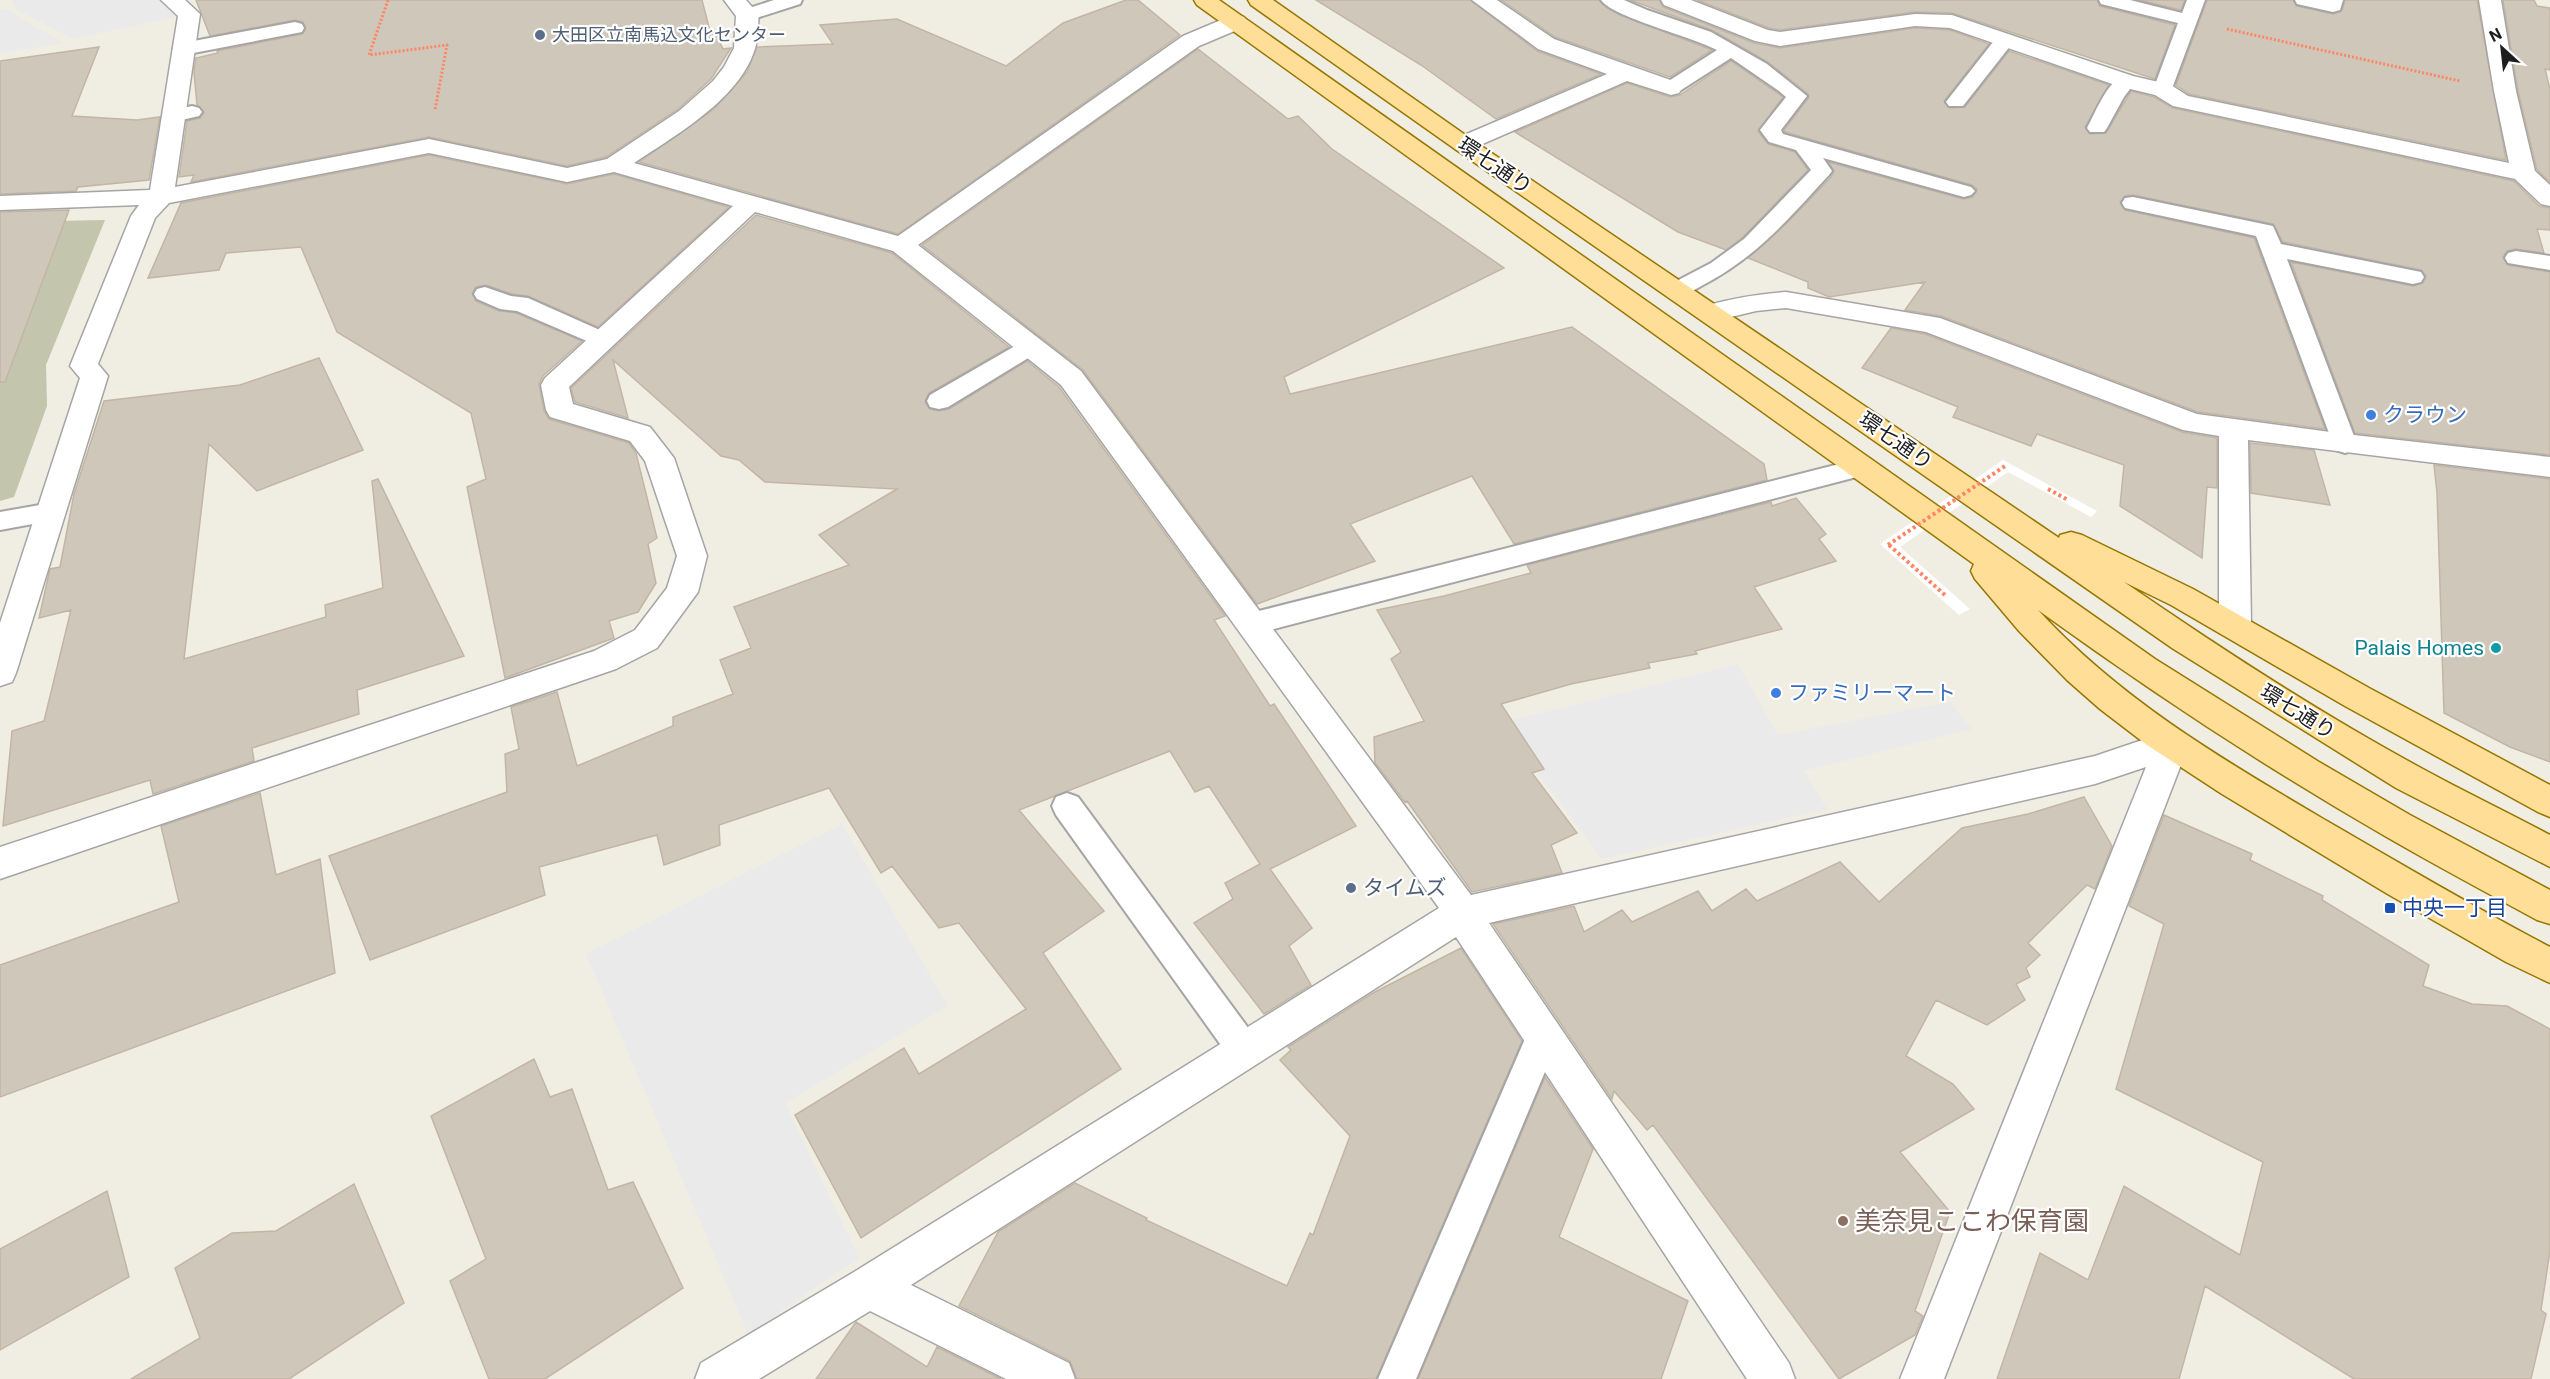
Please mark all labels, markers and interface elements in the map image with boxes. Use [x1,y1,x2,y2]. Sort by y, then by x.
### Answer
north arrow [2472,18,2532,78]
place label: 大田区立南馬込文化センター [552,24,786,45]
text: N [2486,24,2505,46]
marker: 大田区立南馬込文化センター [533,28,547,42]
street label: 環七通り [1453,133,1537,199]
place label: クラウン [2383,403,2467,427]
street label: 環七通り [1855,407,1937,475]
marker: クラウン [2364,408,2378,422]
place label: Palais Homes [2354,636,2484,660]
marker: Palais Homes [2489,641,2503,655]
street label: 環七通り [2256,680,2340,744]
place label: ファミリーマート [1788,681,1956,705]
marker: ファミリーマート [1769,686,1783,700]
place label: タイムズ [1363,876,1447,900]
marker: タイムズ [1344,881,1358,895]
place label: 中央一丁目 [2402,896,2507,920]
marker: 中央一丁目 [2383,901,2397,915]
place label: 美奈見ここわ保育園 [1855,1206,2089,1236]
marker: 美奈見ここわ保育園 [1836,1214,1850,1228]

